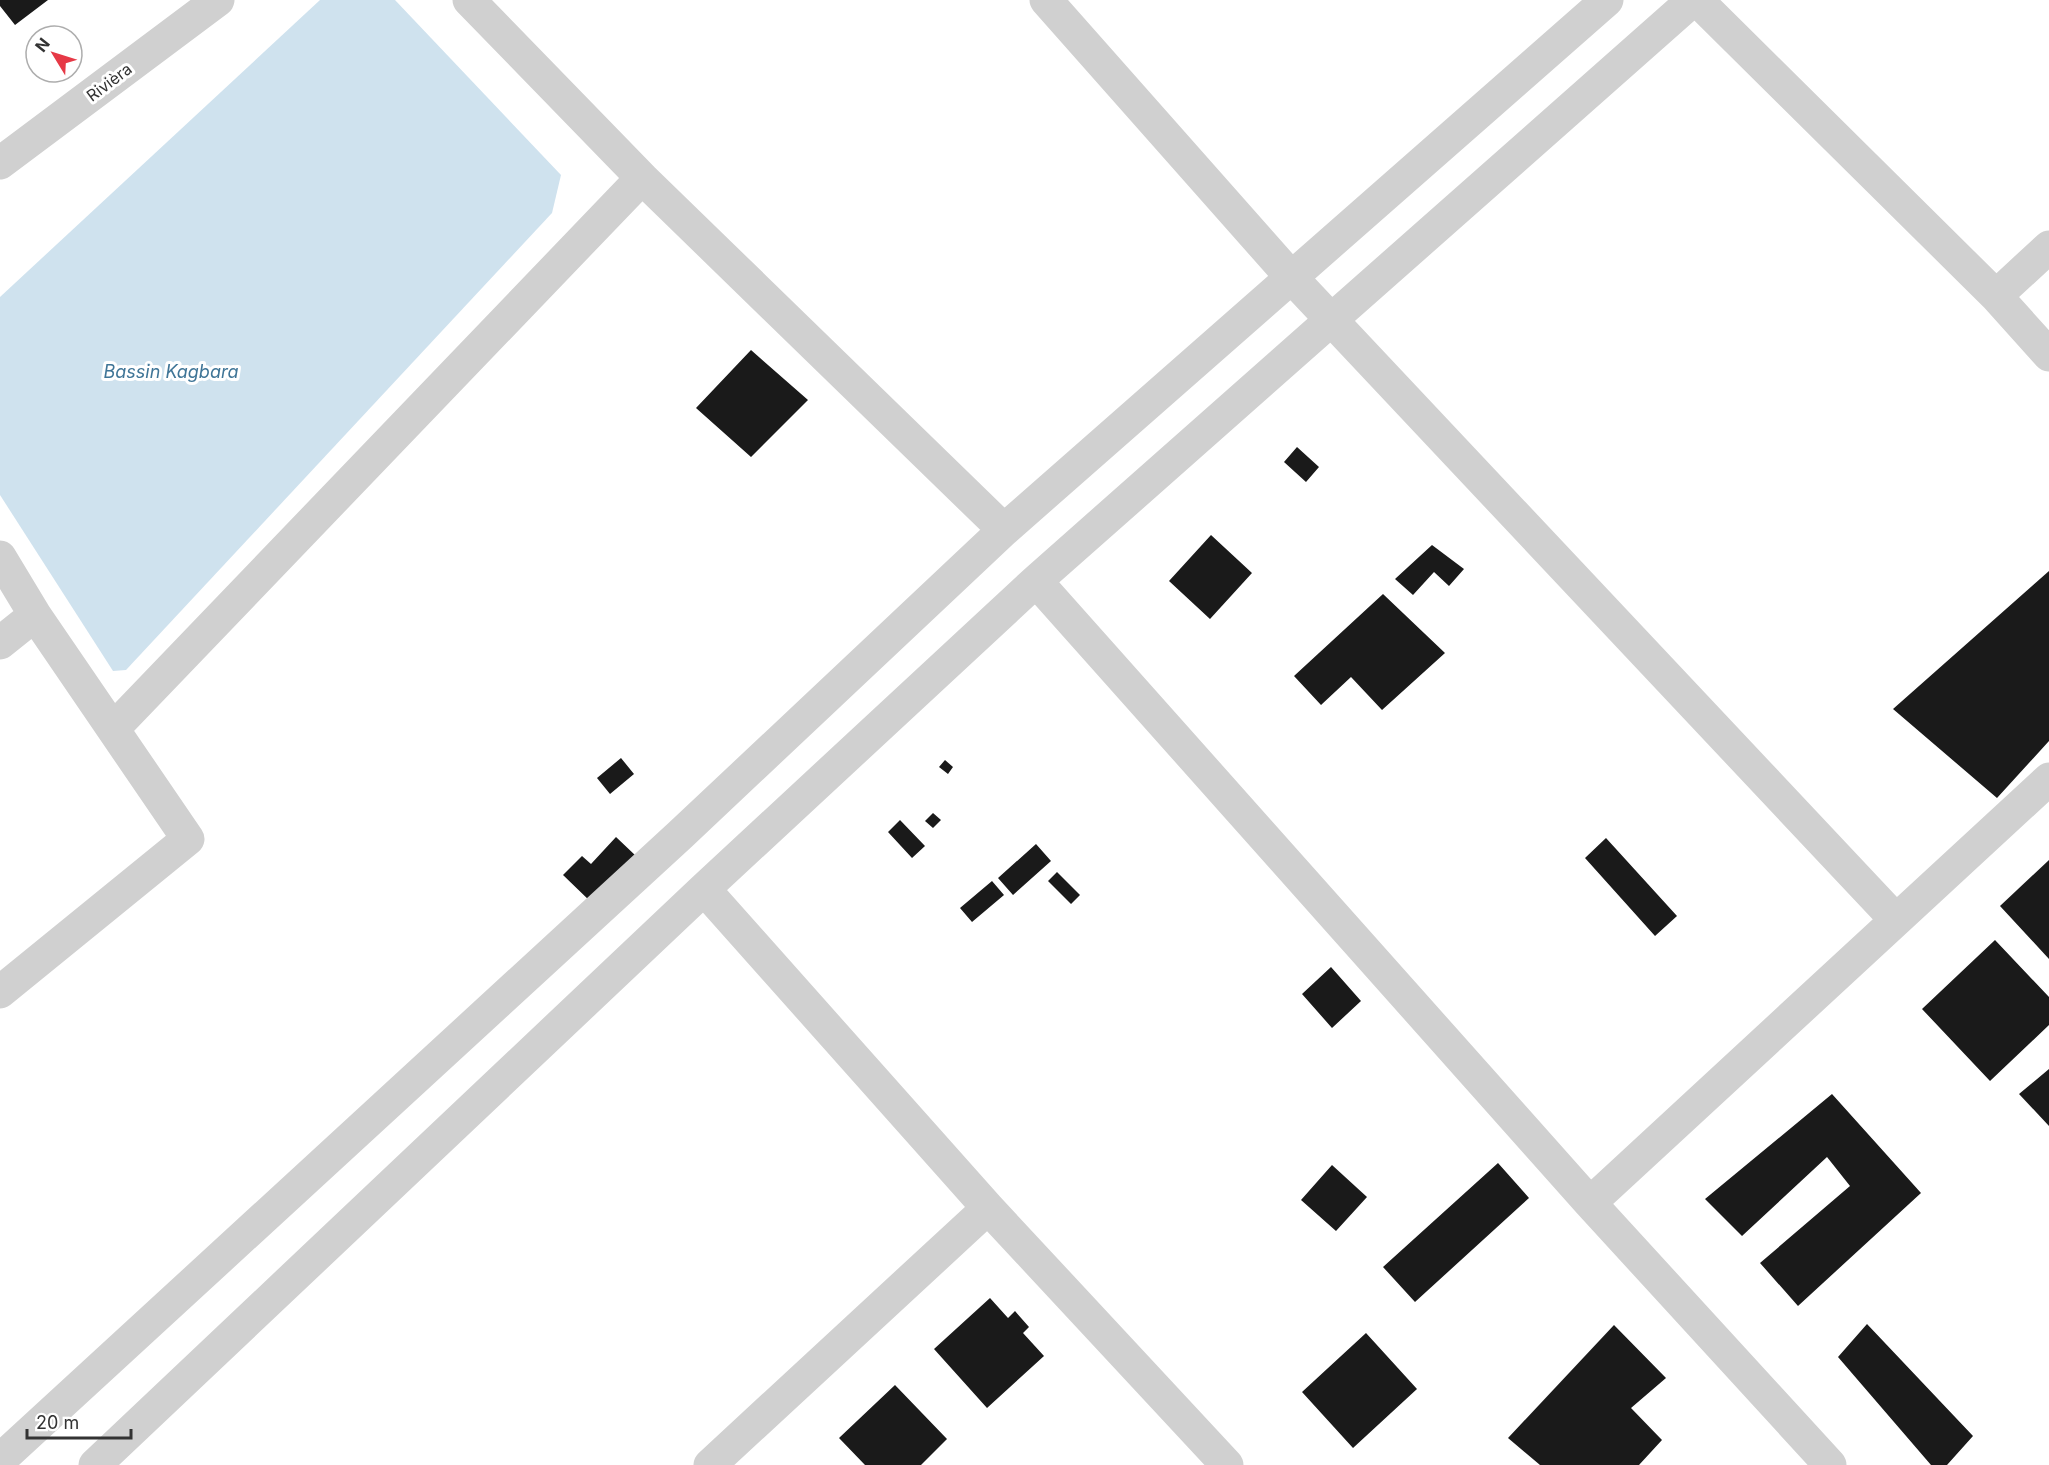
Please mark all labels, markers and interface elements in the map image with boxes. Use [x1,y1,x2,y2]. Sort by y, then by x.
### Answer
north arrow [24,24,84,84]
text: N [31,34,54,56]
street label: Rivièra [82,59,136,105]
water label: Bassin Kagbara [104,361,238,382]
scale bar [27,1402,130,1440]
text: 20 m [36,1412,79,1433]

